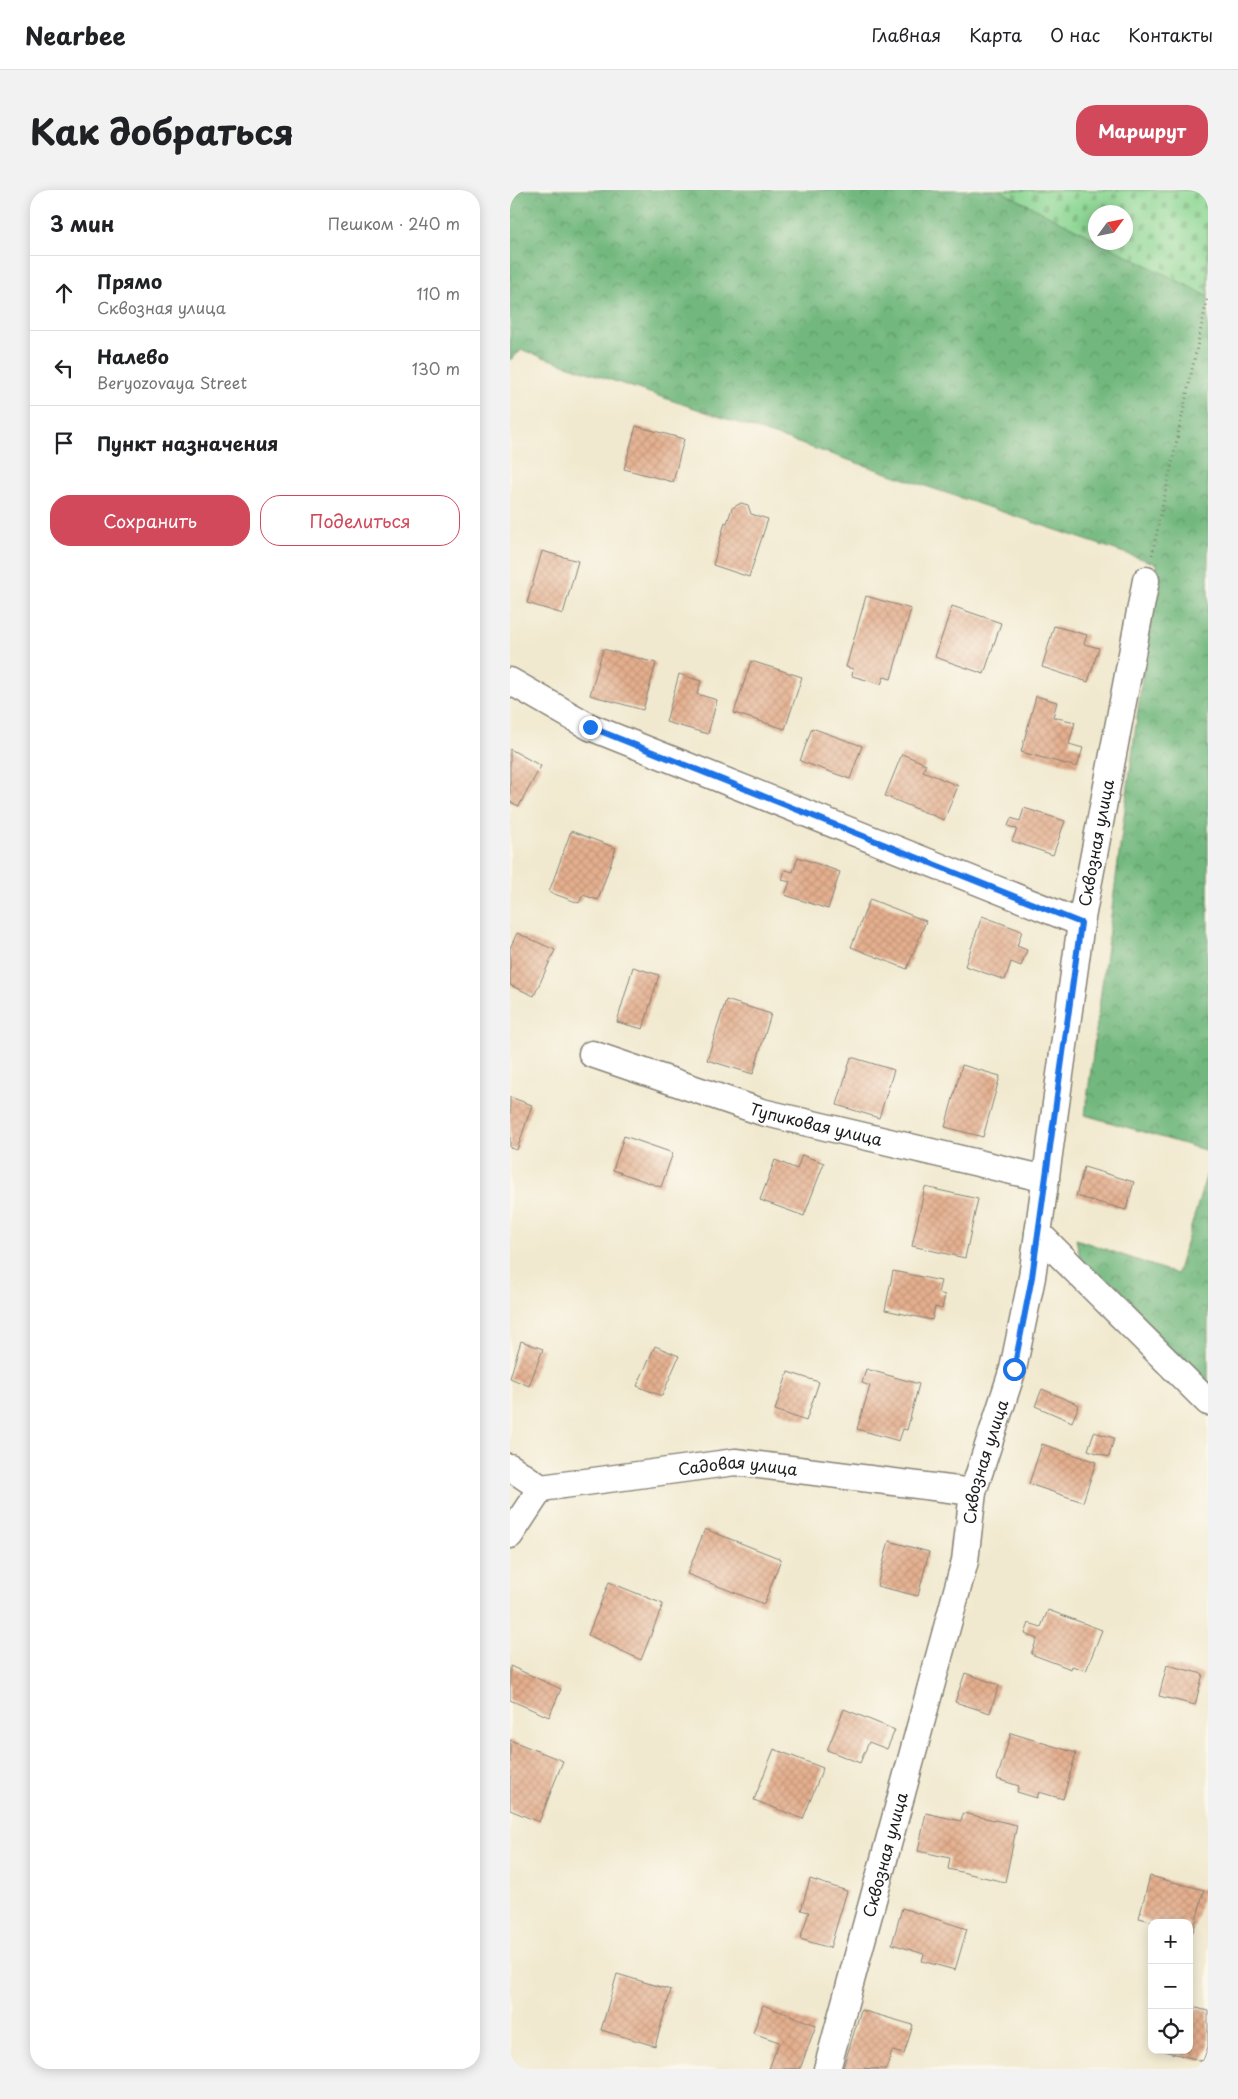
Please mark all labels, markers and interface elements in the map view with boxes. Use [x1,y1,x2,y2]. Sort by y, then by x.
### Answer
text: Nearbee [25,17,126,53]
text: Главная [872,21,941,48]
text: Карта [969,21,1022,48]
text: О нас [1050,21,1100,48]
text: Контакты [1128,21,1213,48]
text: Как добраться [30,104,294,157]
button: Маршрут [1076,105,1208,156]
north arrow [1088,205,1133,250]
text: 3 мин [50,207,114,239]
text: Пешком · 240 m [328,211,460,235]
text: Прямо [97,267,162,295]
icon: ahead [50,279,78,307]
text: 110 m [417,281,460,305]
text: Сквозная улица [97,295,226,319]
text: Налево [97,342,169,370]
icon: left [50,354,78,382]
text: 130 m [412,356,460,380]
text: Beryozovaya Street [97,370,247,394]
icon: arrive [50,429,78,457]
text: Пункт назначения [97,429,278,457]
button: Сохранить [50,495,250,546]
button: Поделиться [260,495,460,546]
route end [579,716,602,739]
street label: Сквозная улица [1071,777,1119,908]
street label: Тупиковая улица [747,1096,885,1151]
route start [1003,1358,1026,1381]
street label: Сквозная улица [956,1396,1013,1525]
street label: Садовая улица [676,1449,799,1481]
street label: Сквозная улица [856,1789,913,1920]
map controls [1148,1919,1193,2054]
button: + [1148,1919,1193,1964]
button: − [1148,1964,1193,2009]
button: locate [1148,2009,1193,2054]

